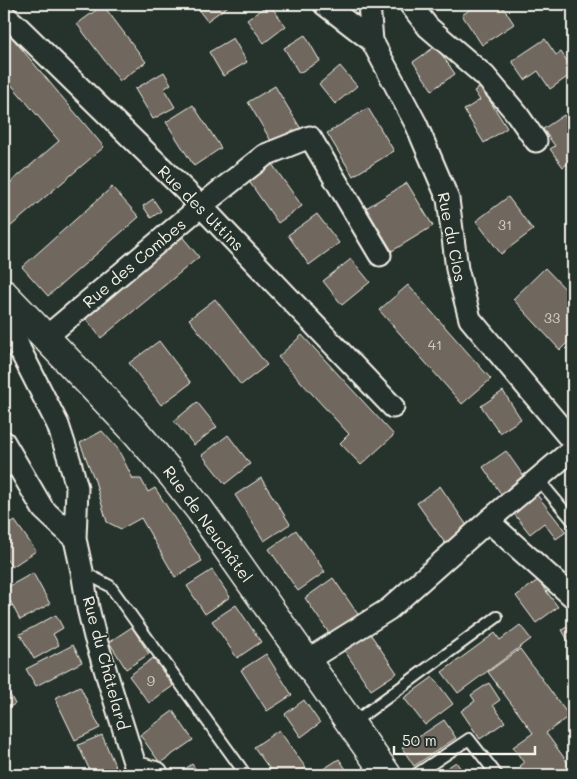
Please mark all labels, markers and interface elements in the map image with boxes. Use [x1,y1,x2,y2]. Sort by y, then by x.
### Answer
street label: Rue des Uttins [154,160,249,255]
street label: Rue du Clos [434,190,471,283]
street label: Rue des Combes [78,213,190,312]
house number: 31 [498,215,512,234]
house number: 33 [544,308,560,327]
house number: 41 [428,335,442,354]
street label: Rue de Neuchâtel [159,461,258,586]
street label: Rue du Châtelard [79,594,134,732]
house number: 9 [147,671,155,690]
scale bar [394,724,536,756]
text: 50 m [402,730,437,750]

